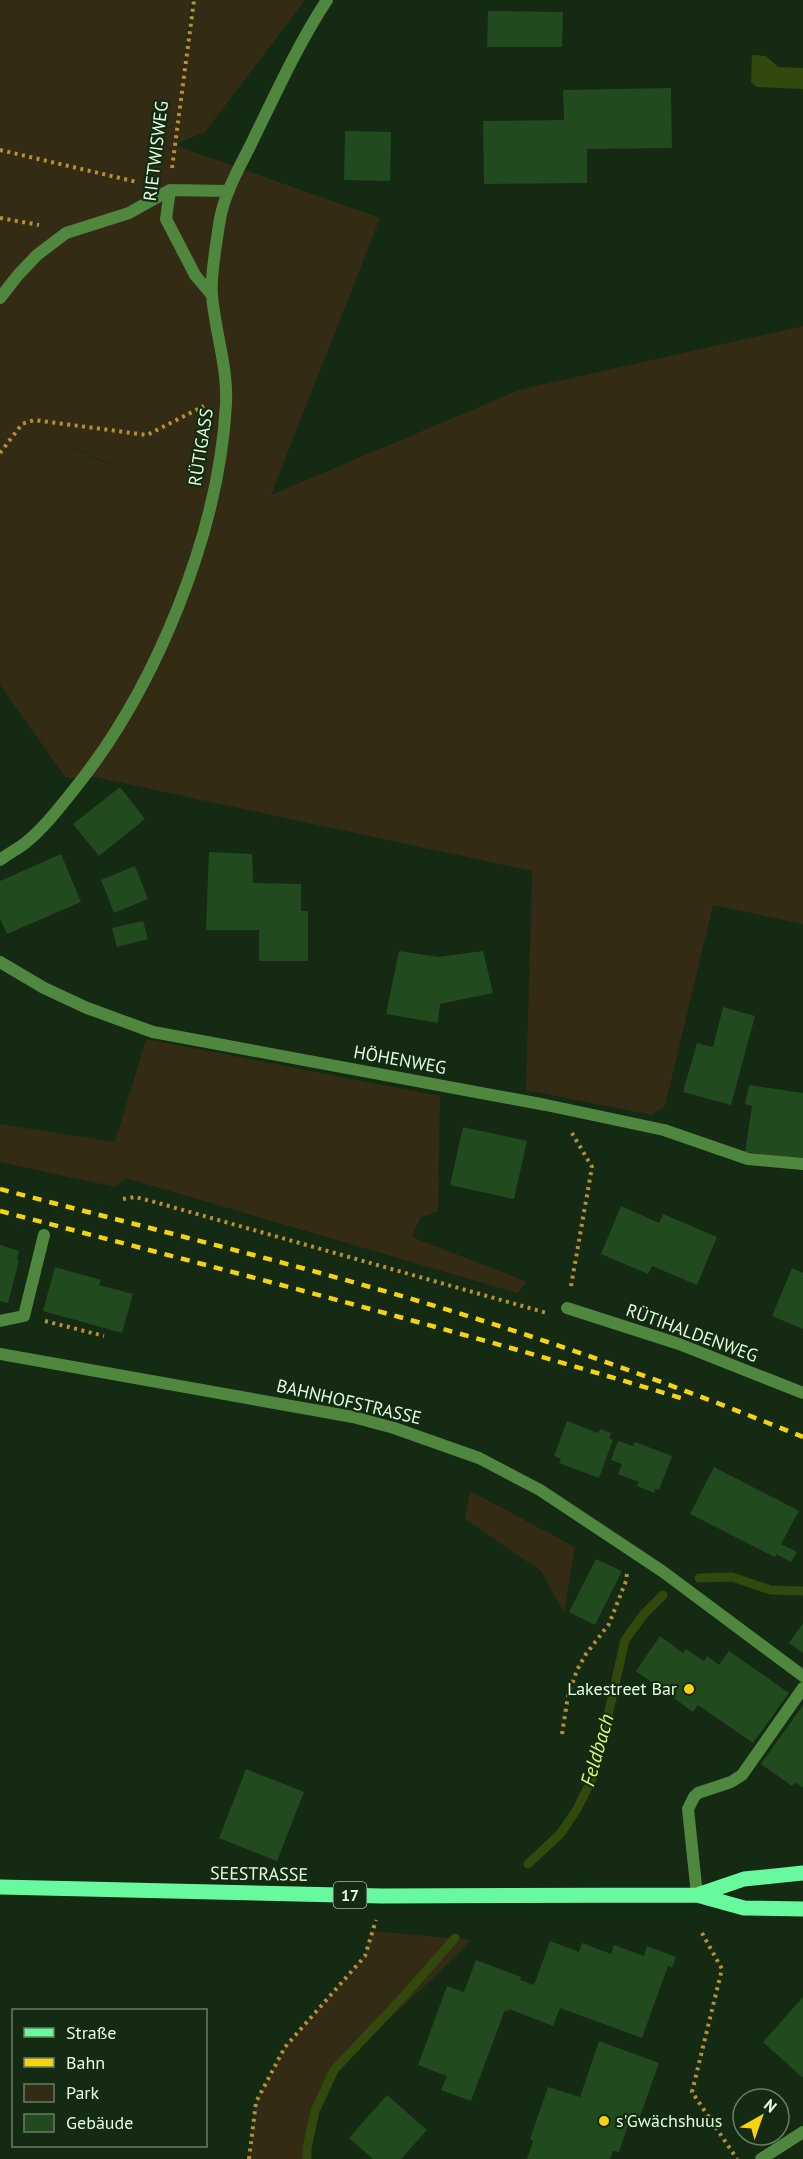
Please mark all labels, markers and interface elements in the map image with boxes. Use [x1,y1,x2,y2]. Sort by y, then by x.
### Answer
street label: RIETWISWEG [138,99,173,202]
street label: RÜTIGASS [183,406,218,487]
street label: HÖHENWEG [352,1040,448,1079]
street label: RÜTIHALDENWEG [623,1298,761,1367]
street label: BAHNHOFSTRASSE [274,1374,424,1429]
place label: Lakestreet Bar [567,1677,677,1700]
marker: Lakestreet Bar [682,1682,696,1696]
water label: Feldbach [574,1711,620,1789]
street label: SEESTRASSE [210,1861,308,1886]
road number: 17 [334,1882,366,1908]
legend [12,2009,207,2147]
text: Straße [66,2021,117,2044]
text: Bahn [66,2051,105,2074]
text: Park [66,2081,99,2104]
north arrow [731,2087,791,2147]
text: N [760,2094,781,2117]
place label: s'Gwächshuus [616,2109,722,2132]
text: Gebäude [66,2111,133,2134]
marker: s'Gwächshuus [597,2114,611,2128]

